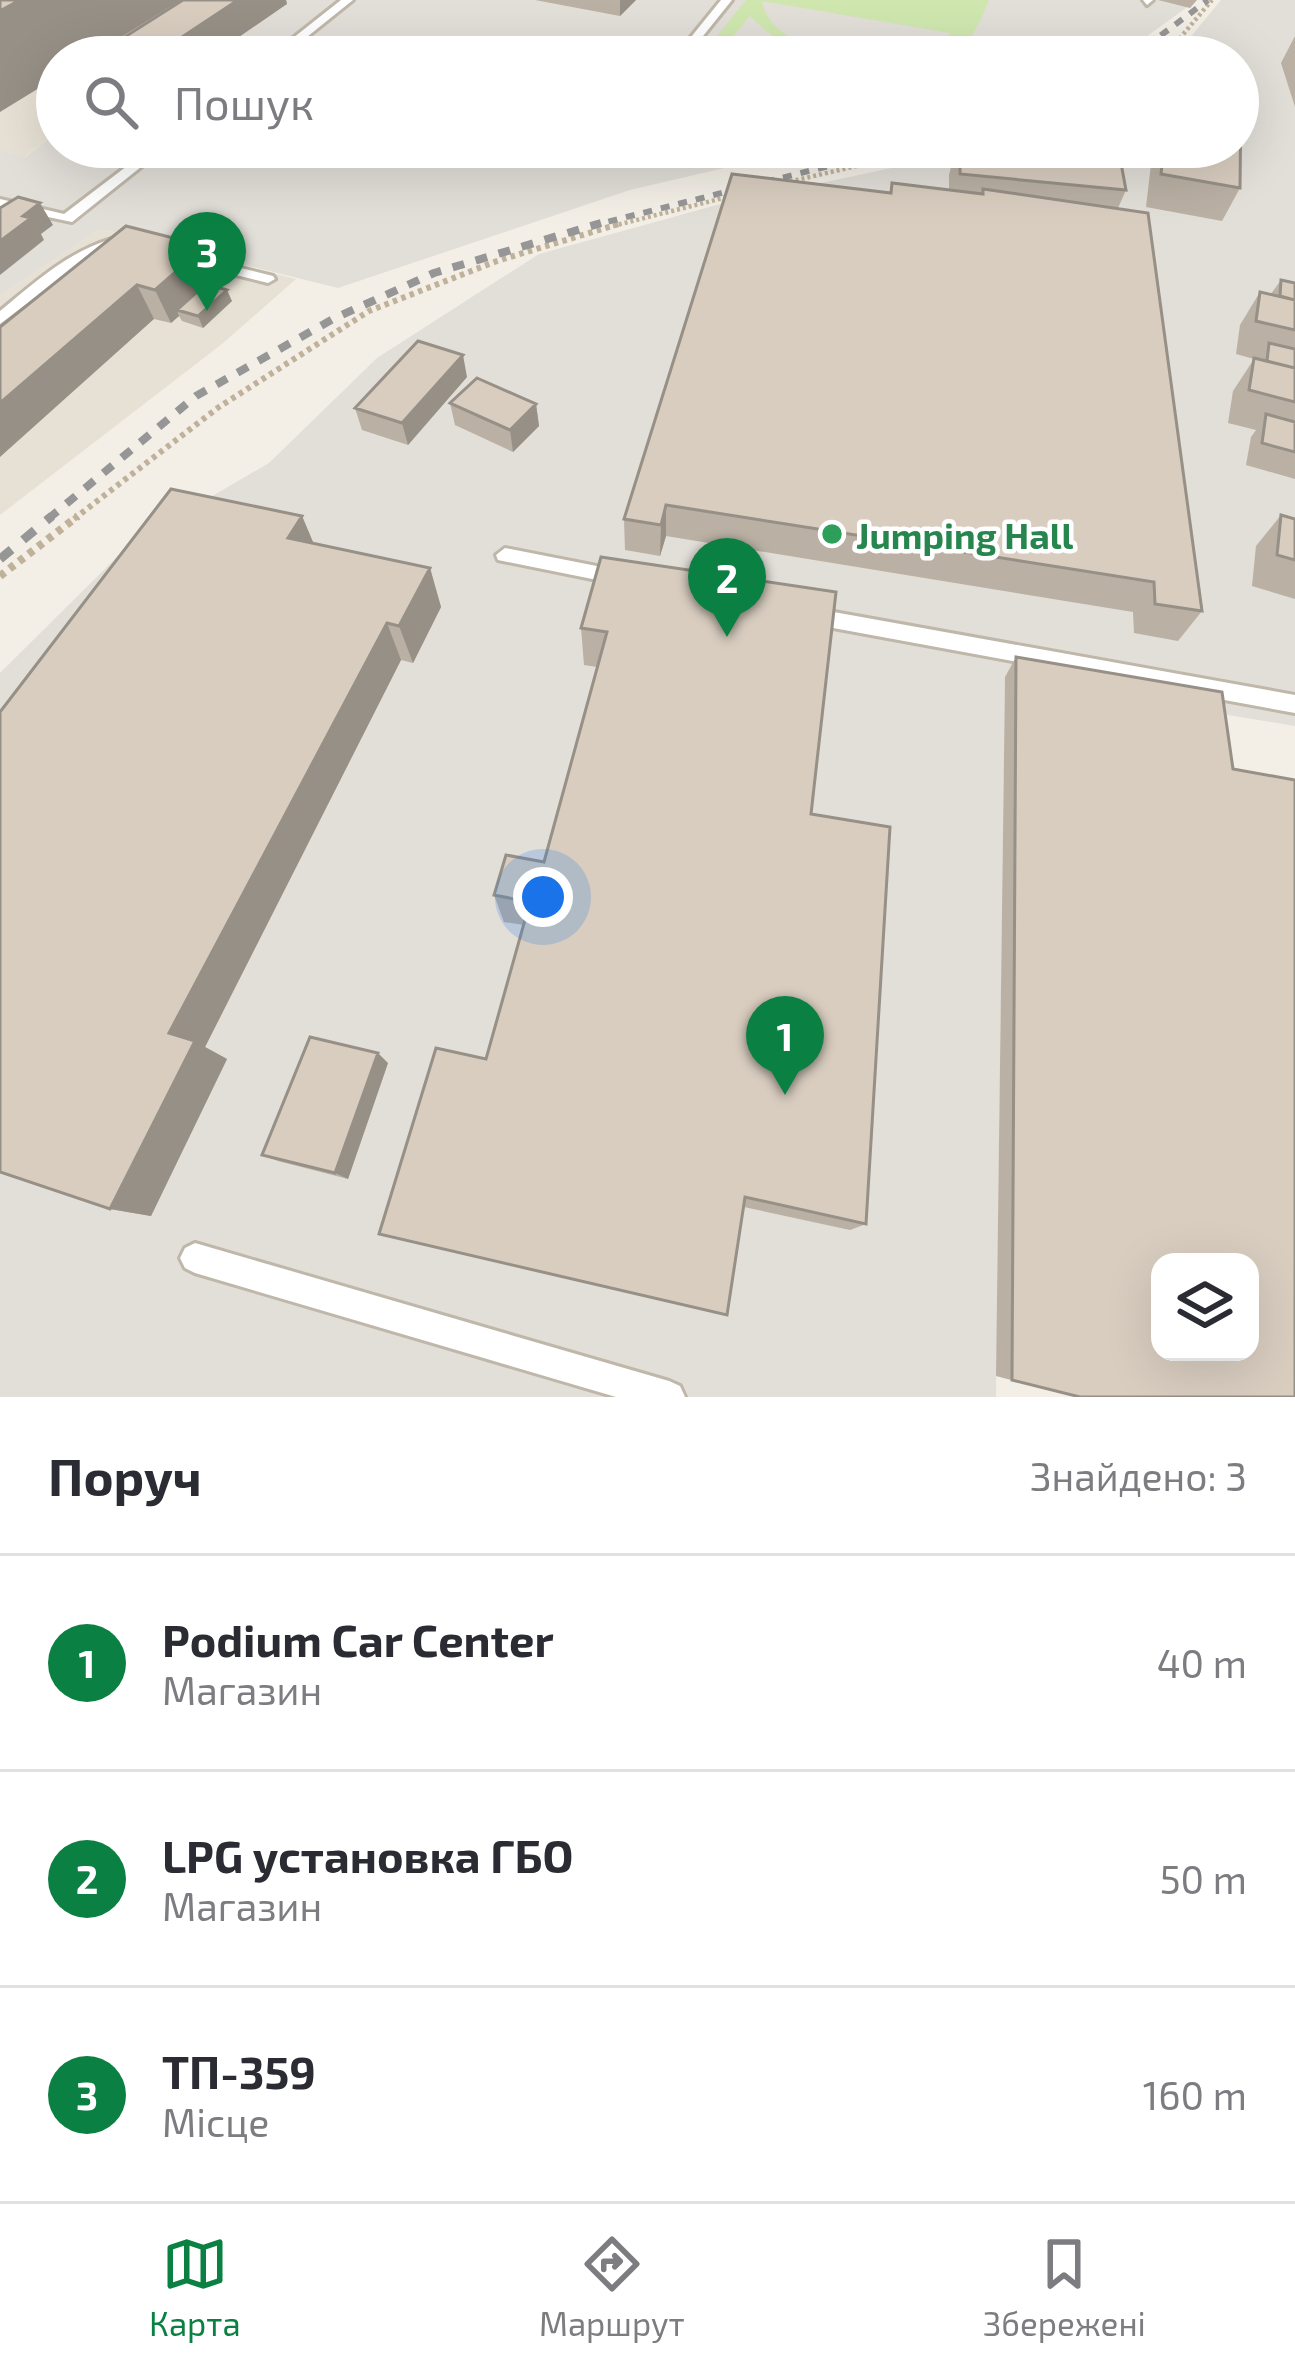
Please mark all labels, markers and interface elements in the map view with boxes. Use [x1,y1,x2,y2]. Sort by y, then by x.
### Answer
search box [36,36,1259,168]
icon: search [78,69,144,135]
text: Пошук [174,75,314,129]
pin: 3 [168,212,246,311]
place label: Jumping Hall [856,513,1074,556]
marker: Jumping Hall [819,521,845,547]
pin: 2 [688,538,766,637]
your location [513,867,573,927]
pin: 1 [746,996,824,1095]
map controls [1151,1253,1259,1361]
button: layers [1151,1253,1259,1361]
text: Поруч [48,1445,202,1506]
text: Знайдено: 3 [1030,1452,1247,1499]
text: Podium Car Center [162,1612,554,1666]
text: 1 [79,1639,95,1686]
text: 40 m [1157,1639,1247,1686]
text: Магазин [162,1666,322,1713]
text: LPG установка ГБО [162,1828,574,1882]
text: 2 [76,1855,98,1902]
text: 50 m [1160,1855,1247,1902]
text: Магазин [162,1882,322,1929]
text: ТП-359 [162,2044,316,2098]
text: 3 [76,2071,98,2118]
text: 160 m [1143,2071,1247,2118]
text: Місце [162,2098,269,2145]
tab: Карта [149,2231,241,2343]
tab: Маршрут [539,2231,685,2343]
tab: Збережені [983,2231,1146,2343]

